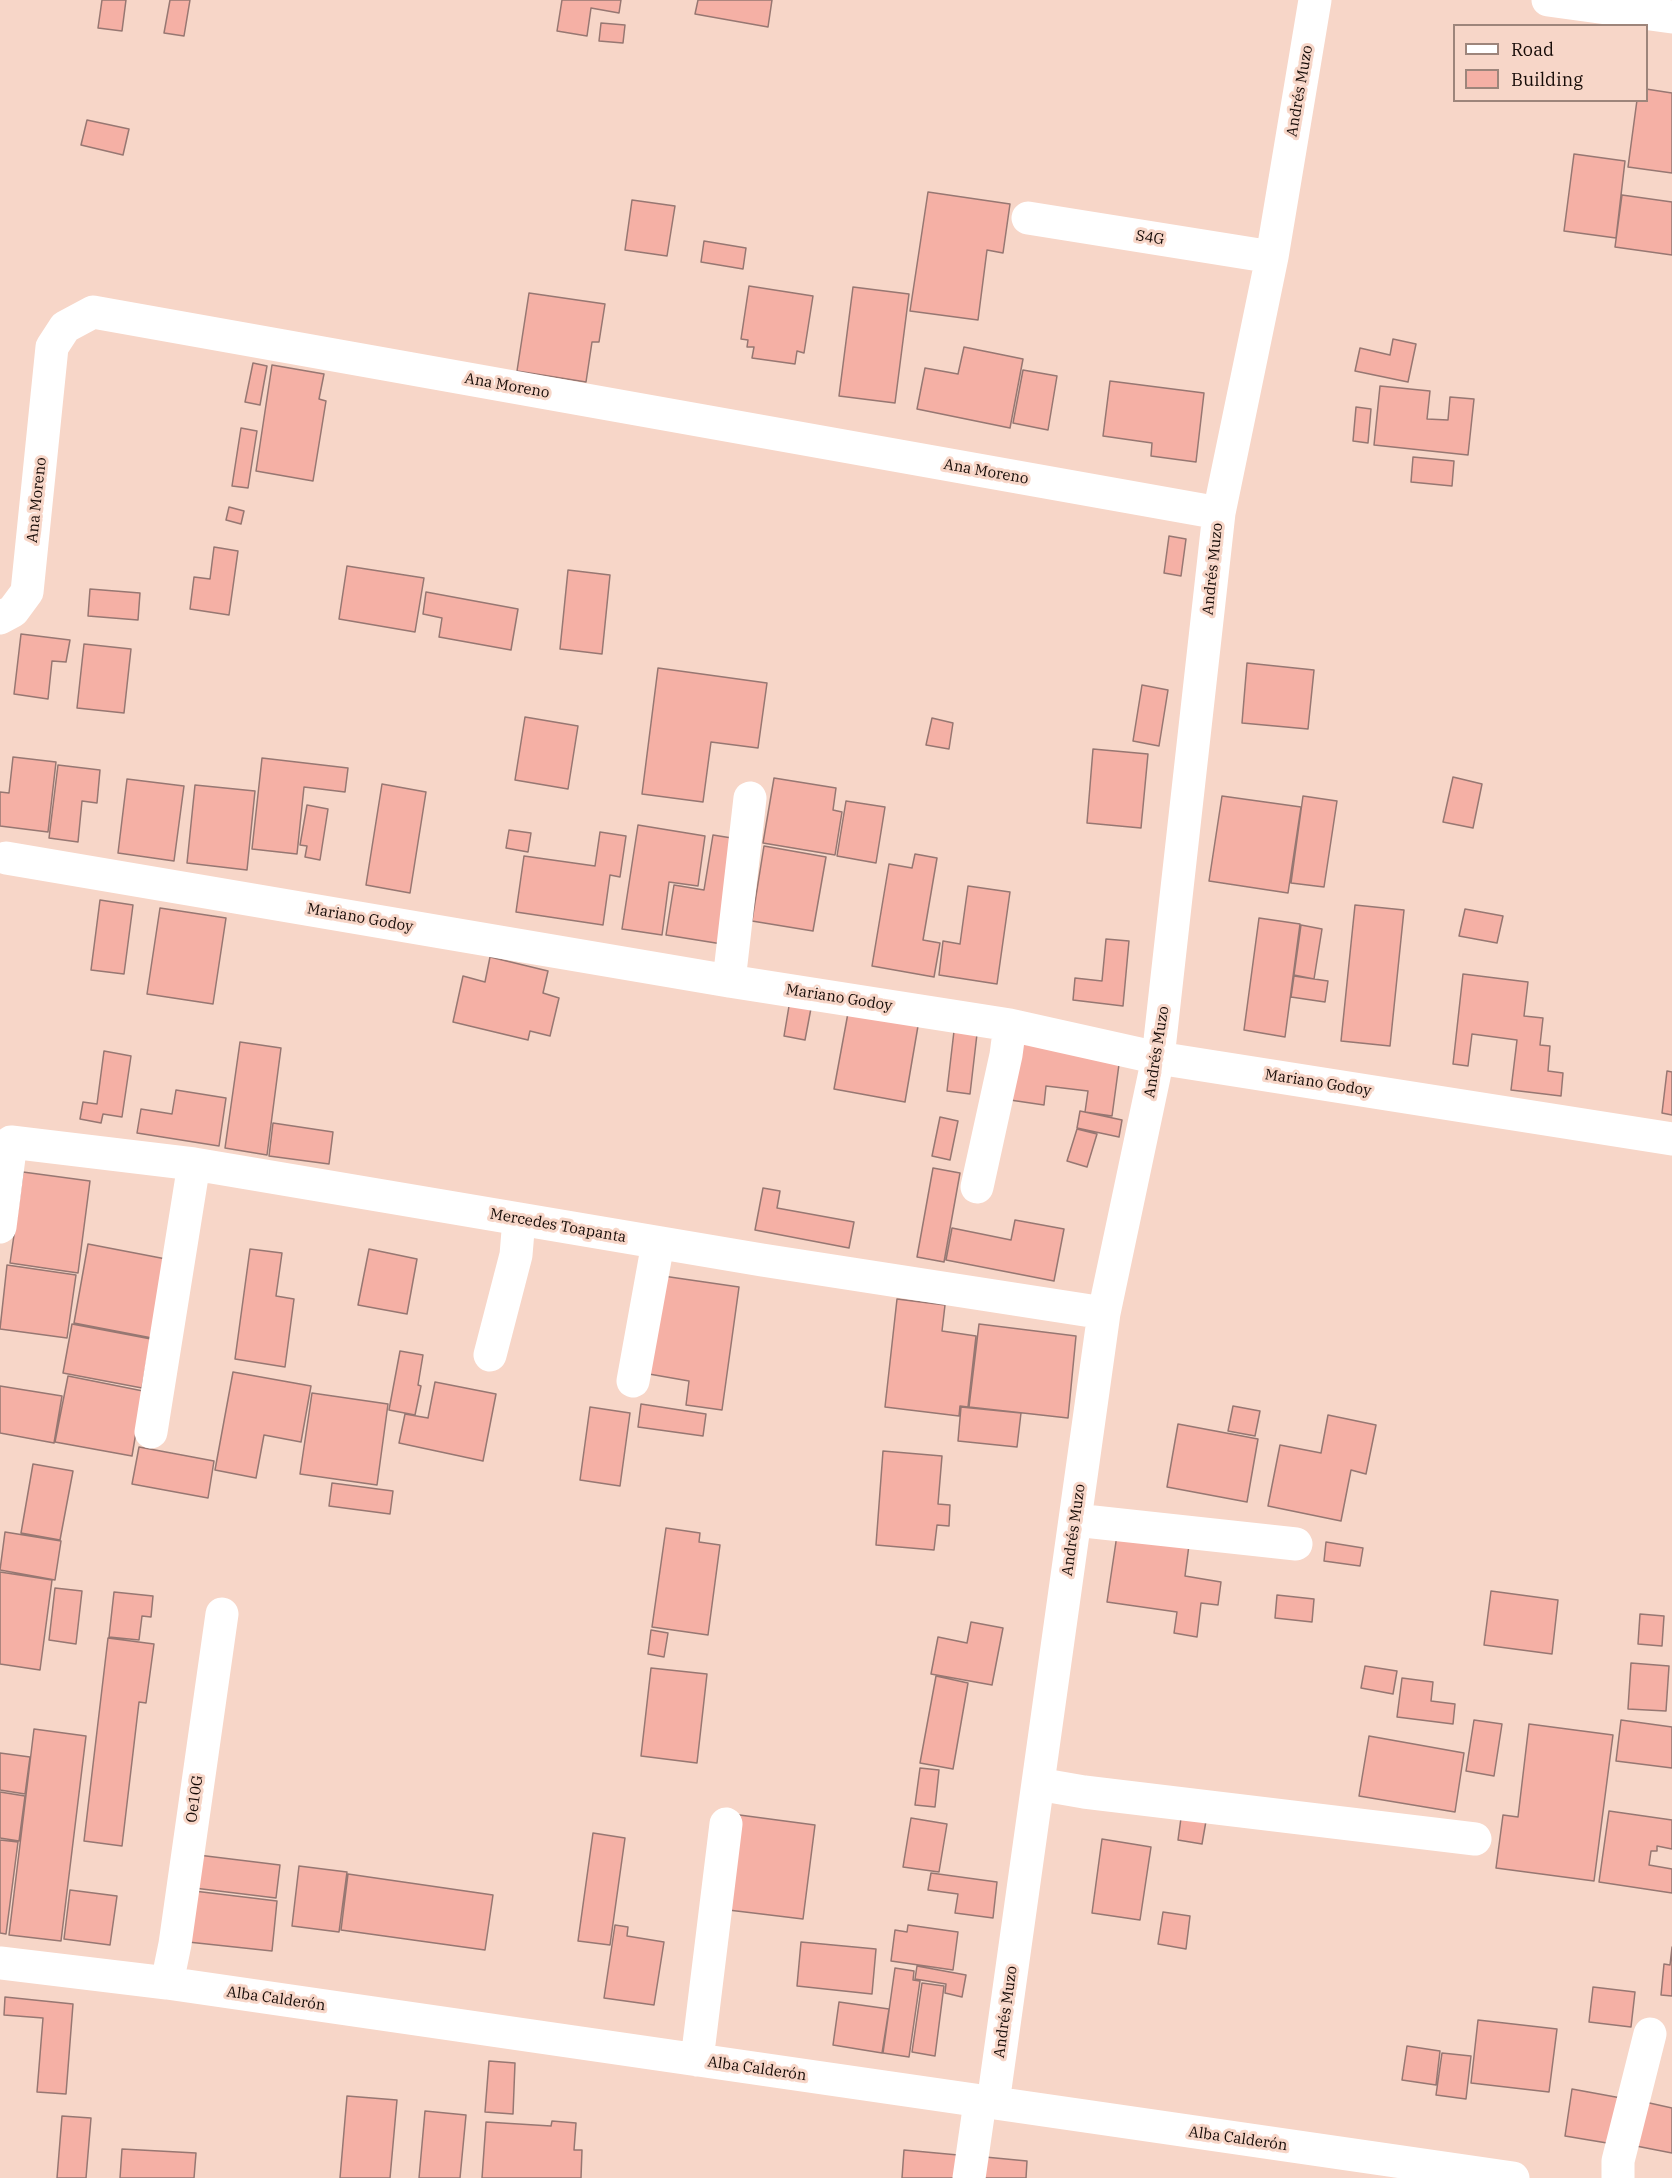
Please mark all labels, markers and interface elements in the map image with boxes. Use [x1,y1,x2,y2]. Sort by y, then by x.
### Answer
legend [1453,24,1648,102]
text: Road [1511,38,1554,61]
street label: Andrés Muzo [1283,44,1317,138]
text: Building [1511,68,1583,91]
street label: S4G [1134,227,1166,249]
street label: Ana Moreno [463,370,551,402]
street label: Ana Moreno [24,456,50,544]
street label: Ana Moreno [942,456,1030,488]
street label: Andrés Muzo [1199,522,1227,616]
street label: Mariano Godoy [306,900,414,936]
street label: Mariano Godoy [785,981,893,1015]
street label: Andrés Muzo [1141,1005,1173,1099]
street label: Mariano Godoy [1264,1066,1372,1100]
street label: Mercedes Toapanta [488,1205,628,1247]
street label: Andrés Muzo [1059,1483,1089,1577]
street label: Oe10G [183,1774,207,1824]
street label: Andrés Muzo [991,1965,1021,2059]
street label: Alba Calderón [225,1983,327,2015]
street label: Alba Calderón [706,2053,808,2085]
street label: Alba Calderón [1187,2123,1289,2155]

